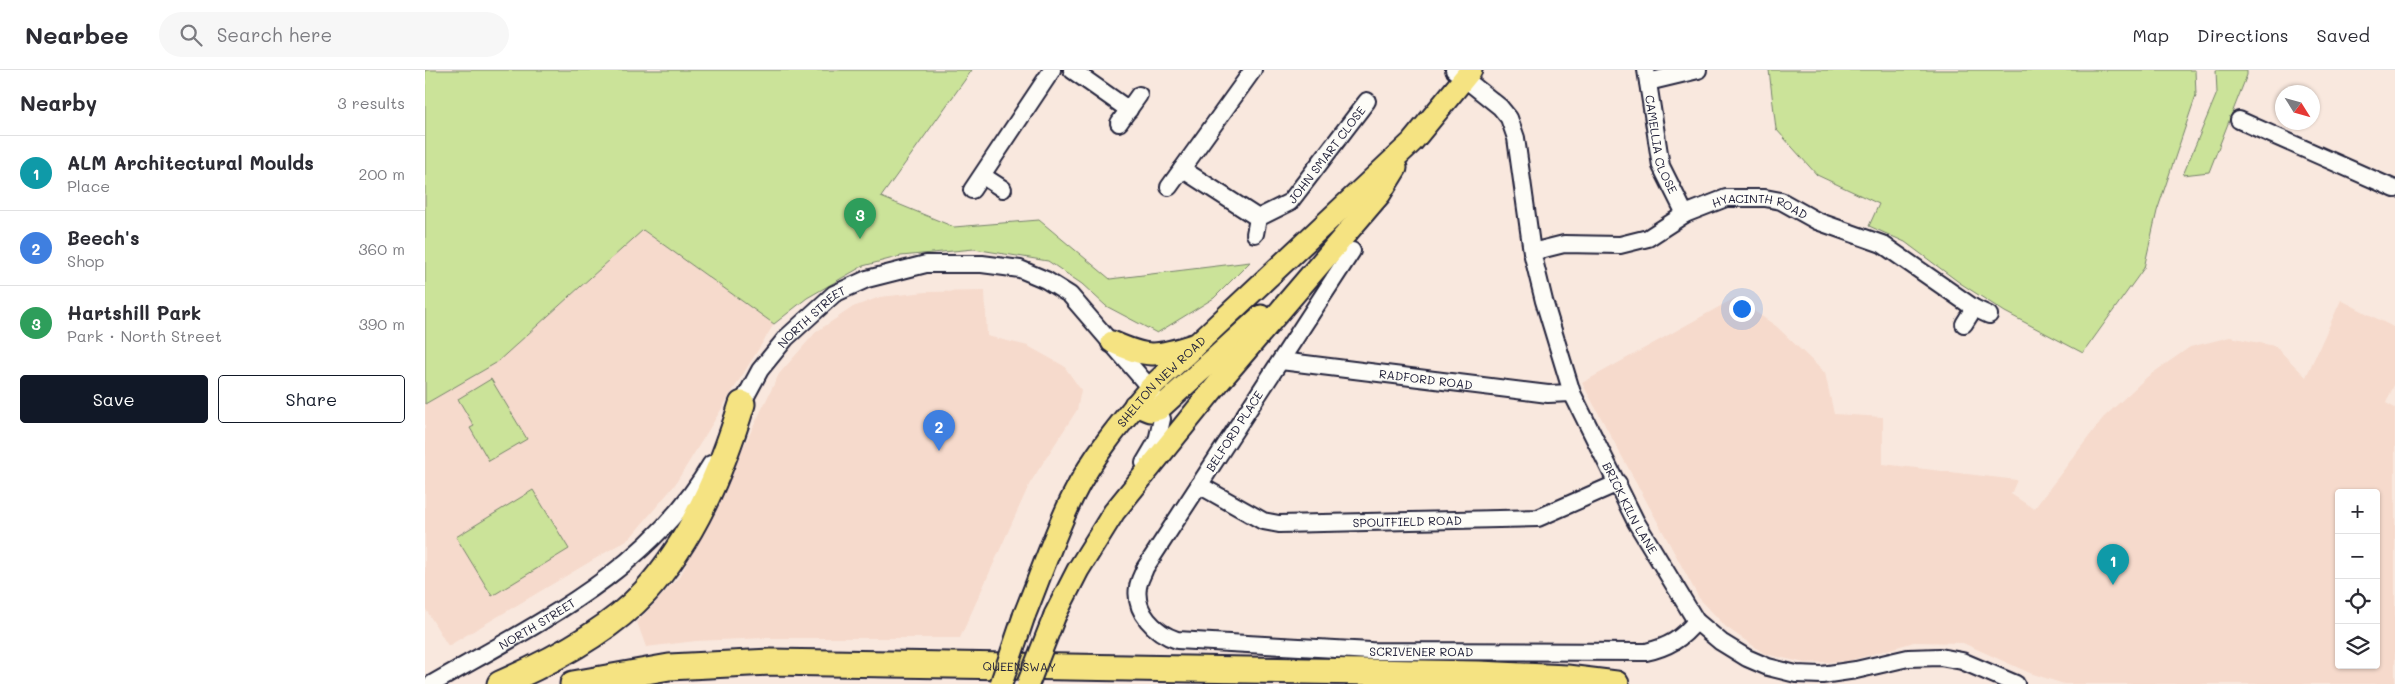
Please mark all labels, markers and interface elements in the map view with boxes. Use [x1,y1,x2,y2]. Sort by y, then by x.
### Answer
search box [159,12,509,57]
text: Nearbee [25,19,129,50]
icon: search [177,21,205,49]
text: Search here [217,22,332,47]
text: Map [2132,23,2169,47]
text: Directions [2197,23,2289,47]
text: Saved [2317,23,2370,47]
north arrow [2275,85,2320,130]
text: Nearby [20,89,97,116]
text: 3 results [337,92,405,113]
street label: CAMELLIA CLOSE [1642,94,1681,196]
street label: JOHN SMART CLOSE [1284,102,1369,206]
text: ALM Architectural Moulds [67,150,314,175]
text: 1 [32,163,40,184]
text: 200 m [358,163,405,184]
text: Place [67,175,110,196]
street label: HYACINTH ROAD [1709,190,1811,222]
pin: 3 [844,198,876,239]
text: Beech's [67,225,140,250]
text: 2 [32,238,40,259]
text: 360 m [358,238,405,259]
text: Shop [67,250,104,271]
street label: NORTH STREET [773,282,848,351]
your location [1729,296,1755,322]
text: Hartshill Park [67,300,201,325]
text: 3 [31,313,41,334]
text: 390 m [358,313,405,334]
text: Park · North Street [67,325,222,346]
street label: SHELTON NEW ROAD [1113,332,1209,430]
street label: RADFORD ROAD [1378,365,1474,393]
button: Save [20,375,208,423]
button: Share [218,375,405,423]
street label: BELFORD PLACE [1202,387,1266,474]
pin: 2 [923,410,955,451]
street label: BRICK KILN LANE [1599,459,1661,557]
map controls [2335,489,2380,669]
button: + [2335,489,2380,534]
street label: SPOUTFIELD ROAD [1352,512,1462,530]
button: − [2335,534,2380,579]
pin: 1 [2097,544,2129,585]
button: locate [2335,579,2380,624]
street label: NORTH STREET [496,594,578,653]
button: layers [2335,624,2380,669]
street label: SCRIVENER ROAD [1369,643,1473,659]
street label: QUEENSWAY [982,658,1056,675]

